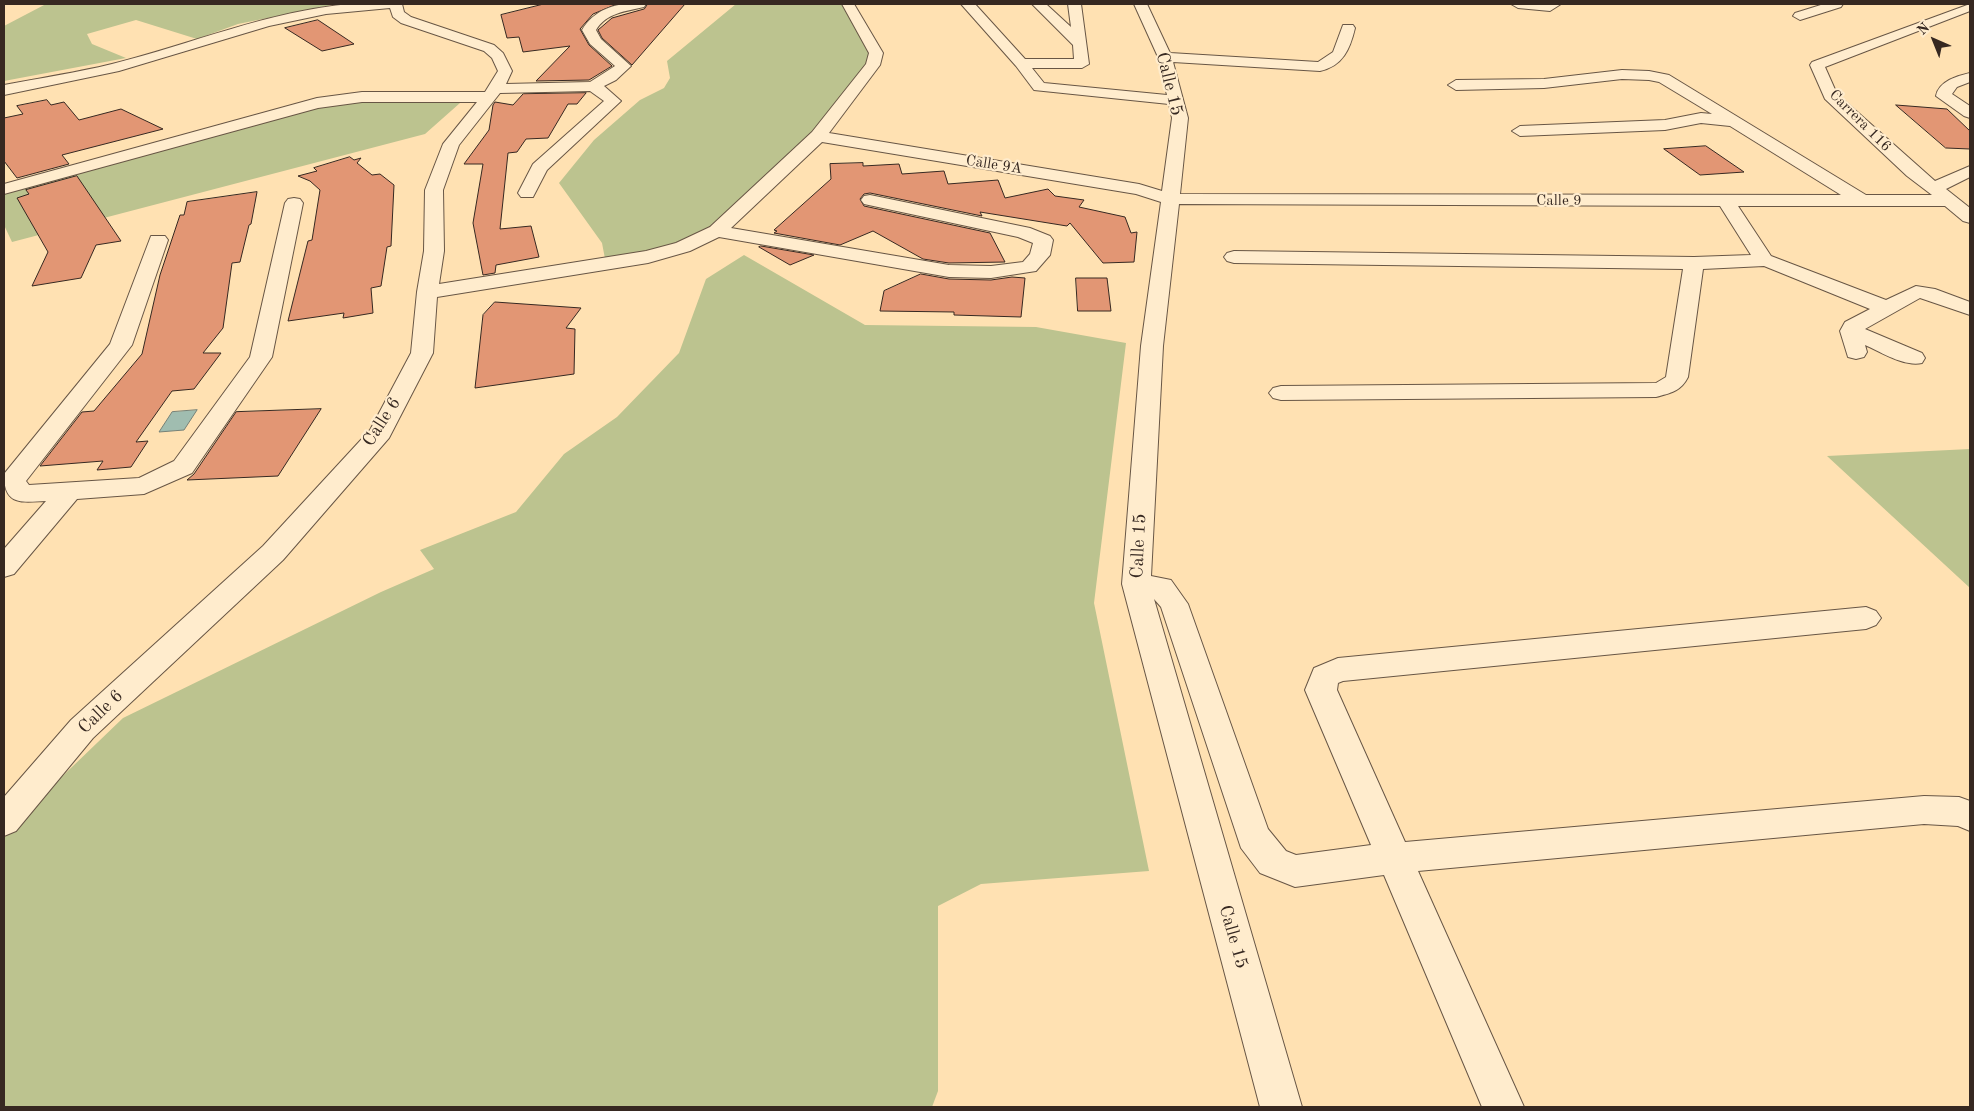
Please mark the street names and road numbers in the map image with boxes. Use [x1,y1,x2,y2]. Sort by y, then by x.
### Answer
street label: Calle 15 [1151,50,1187,118]
street label: Carrera 116 [1825,86,1895,156]
street label: Calle 9A [965,152,1023,178]
street label: Calle 9 [1536,192,1582,210]
street label: Calle 6 [358,393,406,451]
street label: Calle 15 [1127,513,1151,579]
street label: Calle 6 [74,685,128,739]
street label: Calle 15 [1214,903,1252,971]

